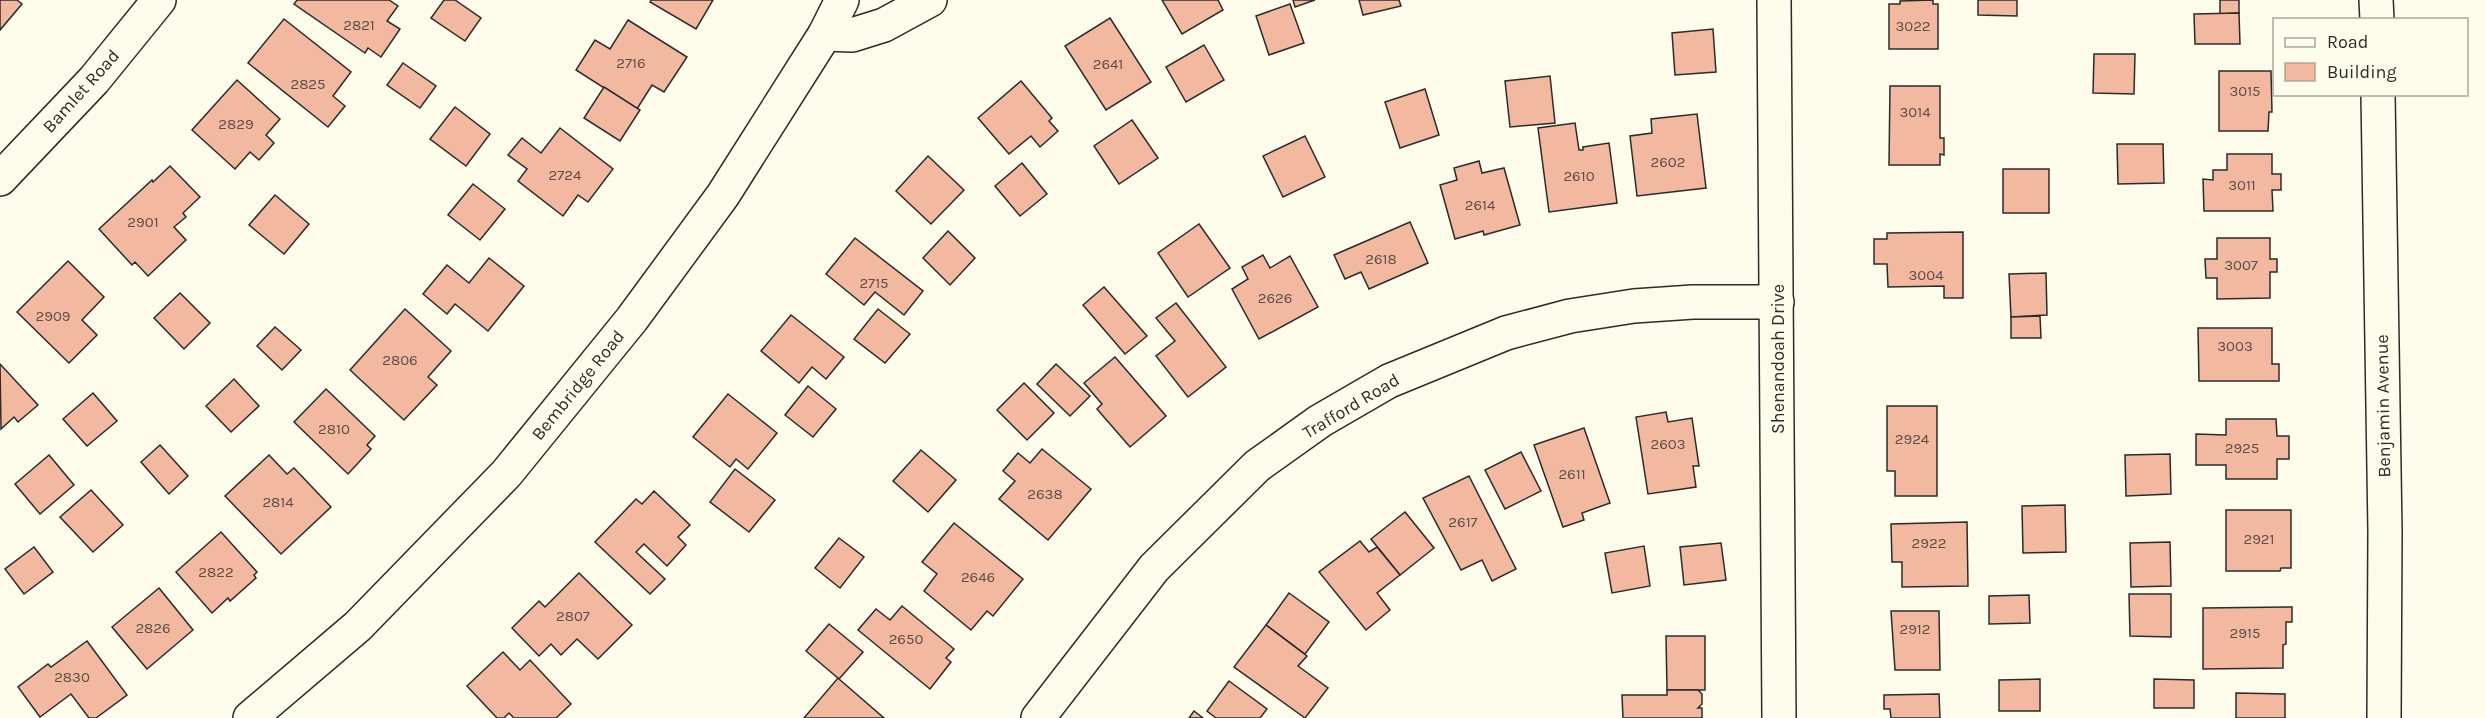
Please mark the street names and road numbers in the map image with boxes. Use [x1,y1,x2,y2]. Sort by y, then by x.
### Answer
street label: Bamlet Road [38,45,124,137]
street label: Shenandoah Drive [1767,284,1789,434]
street label: Bembridge Road [527,325,629,445]
street label: Benjamin Avenue [2371,334,2395,478]
street label: Trafford Road [1299,368,1403,444]

